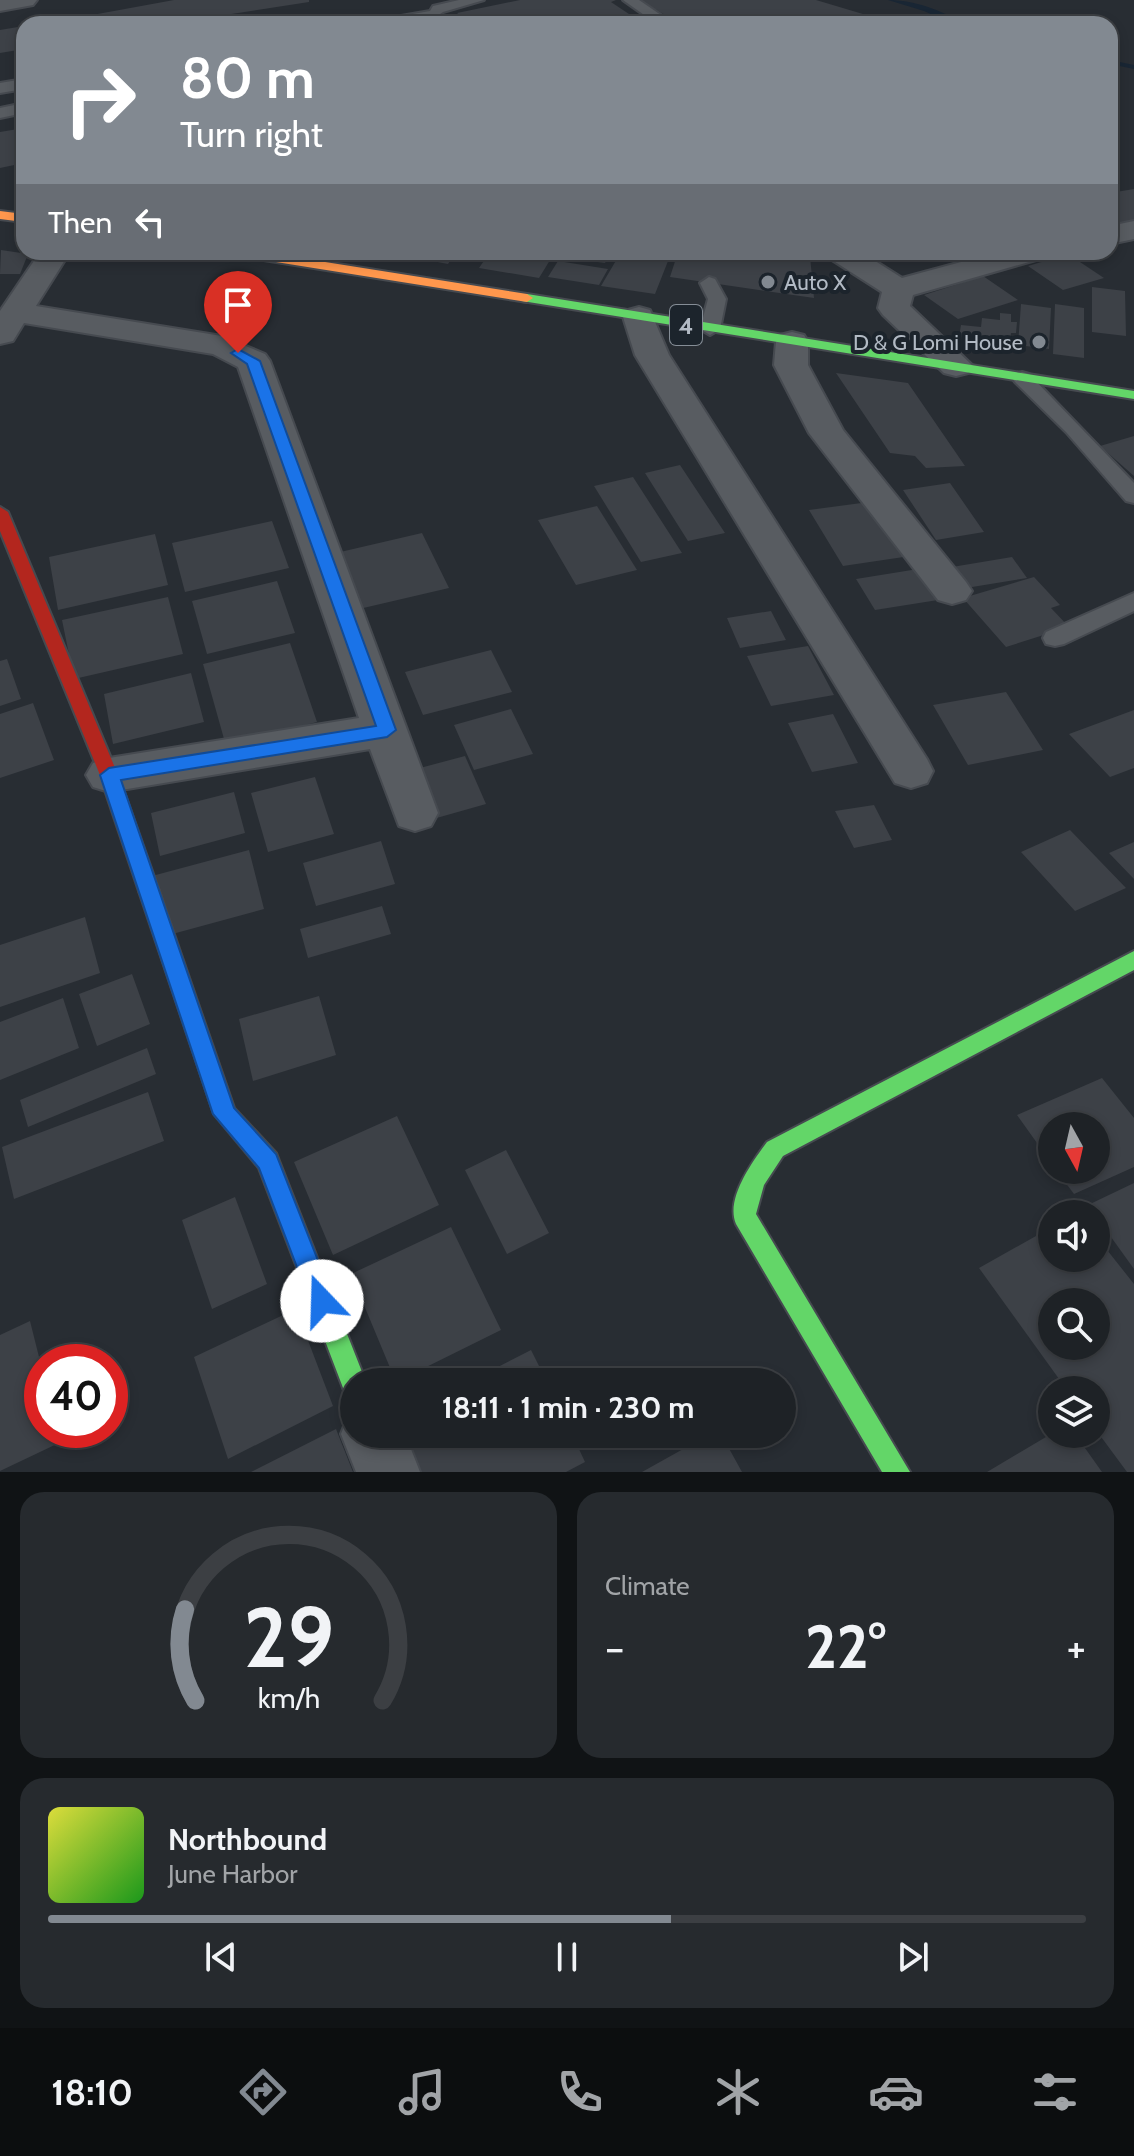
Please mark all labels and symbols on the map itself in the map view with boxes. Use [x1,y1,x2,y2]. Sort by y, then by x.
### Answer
place label: Auto X [784,269,846,296]
pin [204,271,272,353]
marker: Auto X [759,273,777,291]
road number: 4 [670,305,702,345]
place label: D & G Lomi House [853,329,1023,356]
marker: D & G Lomi House [1030,333,1048,351]
north arrow [1038,1112,1110,1184]
position arrow [280,1259,364,1343]
speed limit sign: 40 [24,1344,128,1448]

